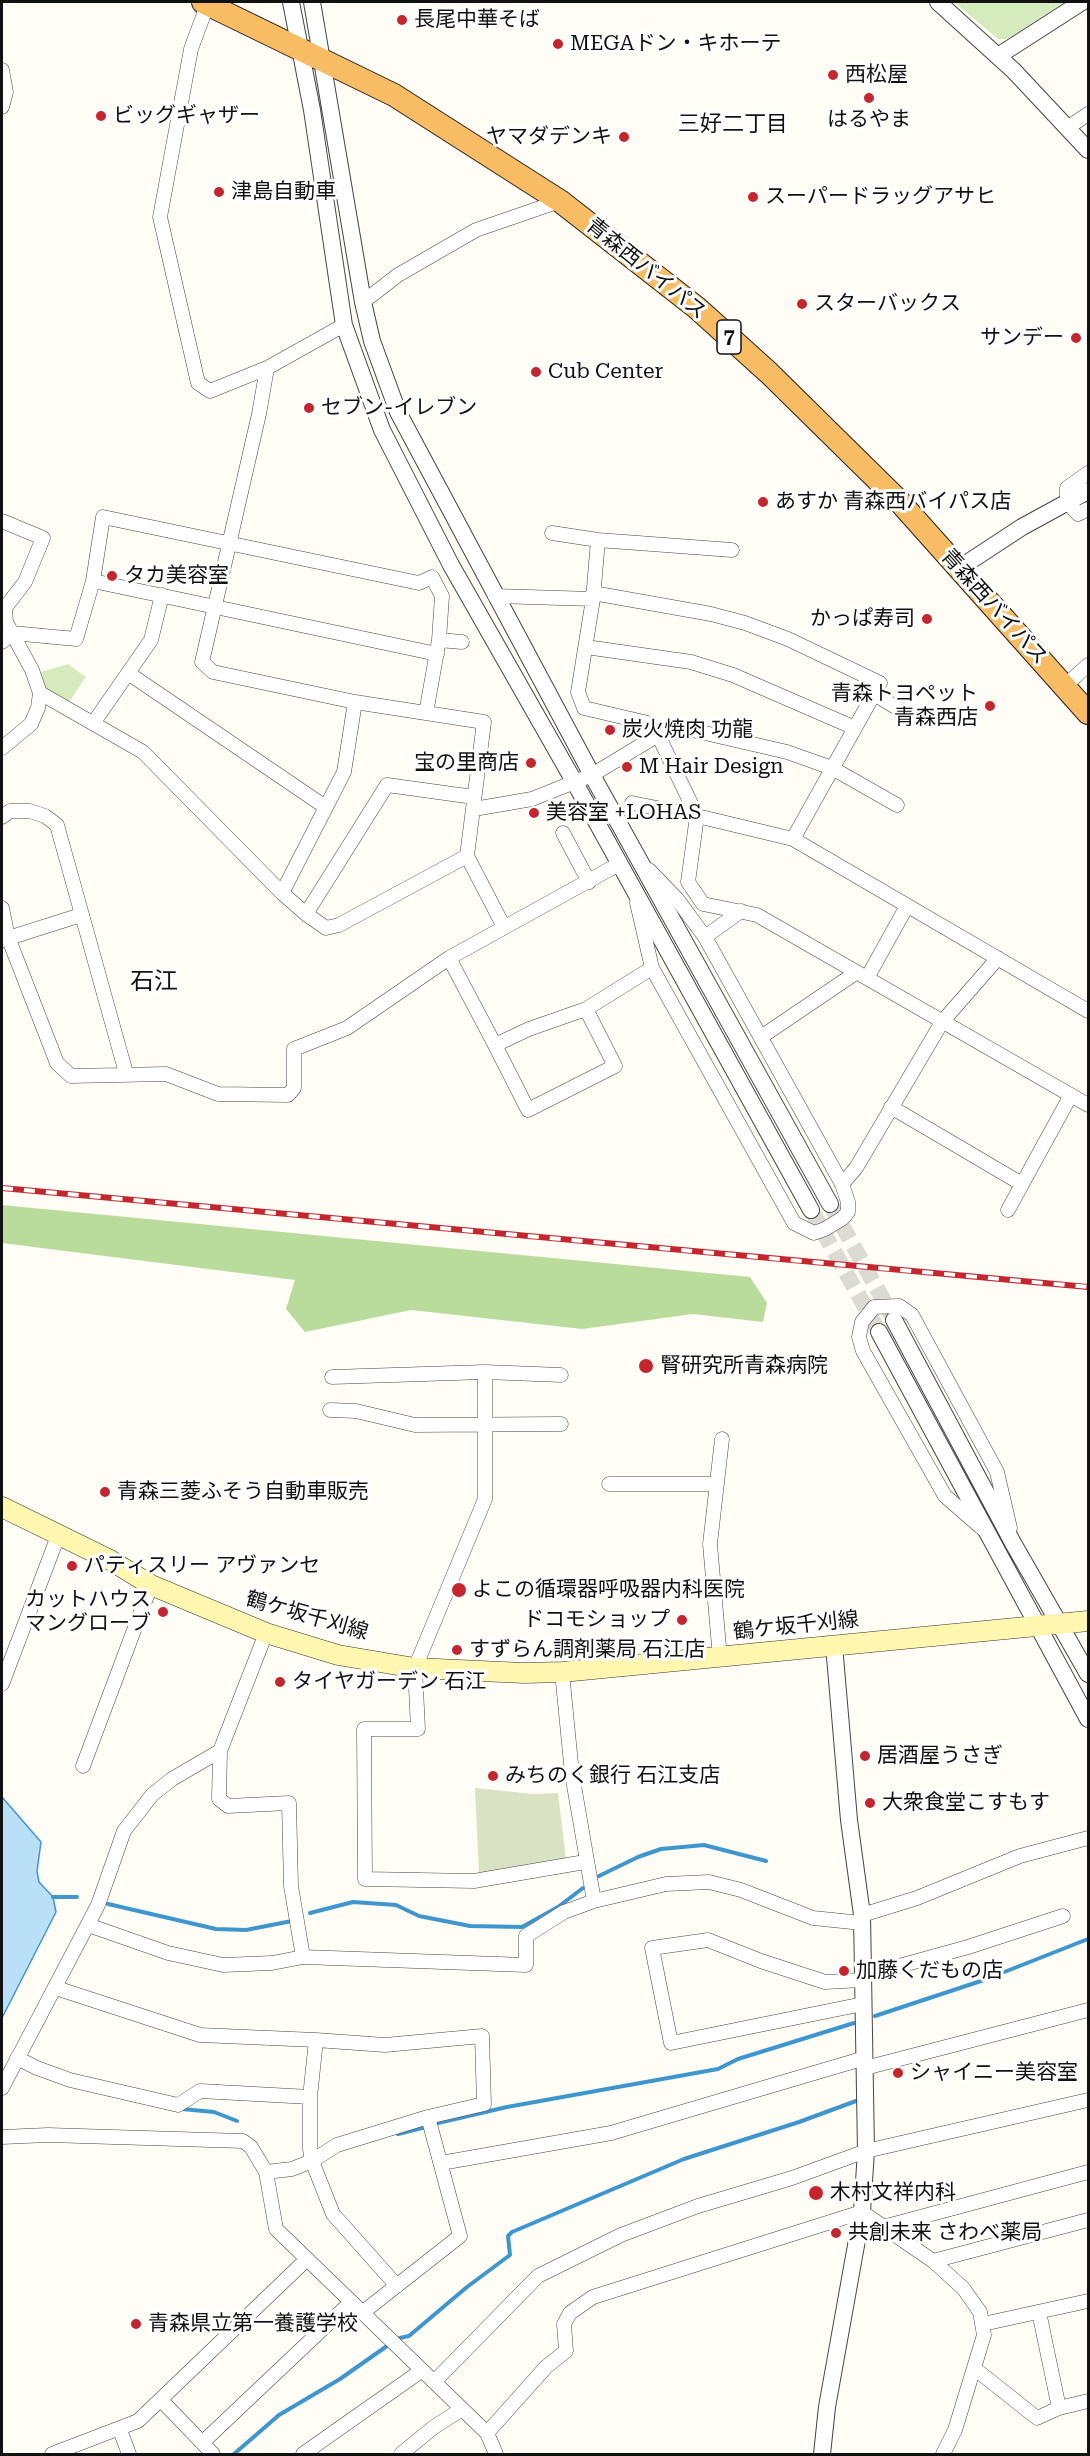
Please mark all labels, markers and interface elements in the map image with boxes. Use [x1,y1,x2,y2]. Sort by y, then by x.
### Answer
place label: 長尾中華そば [414,7,540,33]
marker: 長尾中華そば [395,13,409,27]
place label: MEGAドン・キホーテ [570,31,781,57]
marker: MEGAドン・キホーテ [551,37,565,51]
place label: 西松屋 [845,62,908,88]
marker: 西松屋 [826,68,840,82]
marker: はるやま [862,91,876,105]
place label: ビッグギャザー [113,103,260,129]
place label: はるやま [827,107,911,133]
marker: ビッグギャザー [94,109,108,123]
district label: 三好二丁目 [678,112,788,138]
place label: ヤマダデンキ [486,124,612,150]
marker: ヤマダデンキ [617,130,631,144]
place label: 津島自動車 [231,179,336,205]
place label: スーパードラッグアサヒ [765,184,996,210]
marker: 津島自動車 [212,185,226,199]
marker: スーパードラッグアサヒ [746,190,760,204]
street label: 青森西バイパス [581,213,711,325]
place label: スターバックス [814,291,961,317]
marker: スターバックス [795,297,809,311]
road number: 7 [717,320,741,354]
place label: サンデー [980,325,1064,351]
marker: サンデー [1069,331,1083,345]
place label: Cub Center [548,359,663,385]
marker: Cub Center [529,365,543,379]
place label: セブン-イレブン [321,395,477,421]
marker: セブン-イレブン [302,401,316,415]
place label: あすか 青森西バイパス店 [775,489,1011,515]
marker: あすか 青森西バイパス店 [756,495,770,509]
street label: 青森西バイパス [935,544,1053,670]
place label: タカ美容室 [124,563,229,589]
marker: タカ美容室 [105,569,119,583]
place label: かっぱ寿司 [810,606,915,632]
marker: かっぱ寿司 [920,612,934,626]
place label: 青森トヨペット 青森西店 [831,681,978,731]
marker: 青森トヨペット 青森西店 [983,699,997,713]
place label: 炭火焼肉 功龍 [622,717,753,743]
marker: 炭火焼肉 功龍 [603,723,617,737]
place label: 宝の里商店 [414,750,519,776]
place label: M Hair Design [639,754,784,780]
marker: 宝の里商店 [524,756,538,770]
marker: M Hair Design [620,760,634,774]
place label: 美容室 +LOHAS [546,800,701,826]
marker: 美容室 +LOHAS [527,806,541,820]
district label: 石江 [130,968,178,996]
place label: 腎研究所青森病院 [660,1353,828,1379]
marker: 腎研究所青森病院 [637,1357,655,1375]
place label: 青森三菱ふそう自動車販売 [117,1479,369,1505]
marker: 青森三菱ふそう自動車販売 [98,1485,112,1499]
place label: パティスリー アヴァンセ [84,1553,320,1579]
marker: パティスリー アヴァンセ [65,1559,79,1573]
place label: よこの循環器呼吸器内科医院 [472,1577,745,1603]
marker: よこの循環器呼吸器内科医院 [450,1581,468,1599]
place label: カットハウス マングローブ [25,1587,151,1637]
street label: 鶴ケ坂千刈線 [243,1587,371,1645]
marker: カットハウス マングローブ [156,1605,170,1619]
place label: ドコモショップ [523,1607,670,1633]
street label: 鶴ケ坂千刈線 [732,1607,860,1645]
marker: ドコモショップ [675,1613,689,1627]
place label: すずらん調剤薬局 石江店 [469,1637,705,1663]
marker: すずらん調剤薬局 石江店 [450,1643,464,1657]
place label: タイヤガーデン 石江 [292,1669,486,1695]
marker: タイヤガーデン 石江 [273,1675,287,1689]
place label: 居酒屋うさぎ [877,1743,1003,1769]
marker: 居酒屋うさぎ [858,1749,872,1763]
place label: みちのく銀行 石江支店 [505,1763,720,1789]
marker: みちのく銀行 石江支店 [486,1769,500,1783]
place label: 大衆食堂こすもす [882,1790,1050,1816]
marker: 大衆食堂こすもす [863,1796,877,1810]
place label: 加藤くだもの店 [856,1958,1003,1984]
marker: 加藤くだもの店 [837,1964,851,1978]
place label: シャイニー美容室 [910,2060,1078,2086]
marker: シャイニー美容室 [891,2066,905,2080]
place label: 木村文祥内科 [830,2180,956,2206]
marker: 木村文祥内科 [807,2184,825,2202]
place label: 共創未来 さわべ薬局 [848,2220,1042,2246]
marker: 共創未来 さわべ薬局 [829,2226,843,2240]
place label: 青森県立第一養護学校 [148,2311,358,2337]
marker: 青森県立第一養護学校 [129,2317,143,2331]

